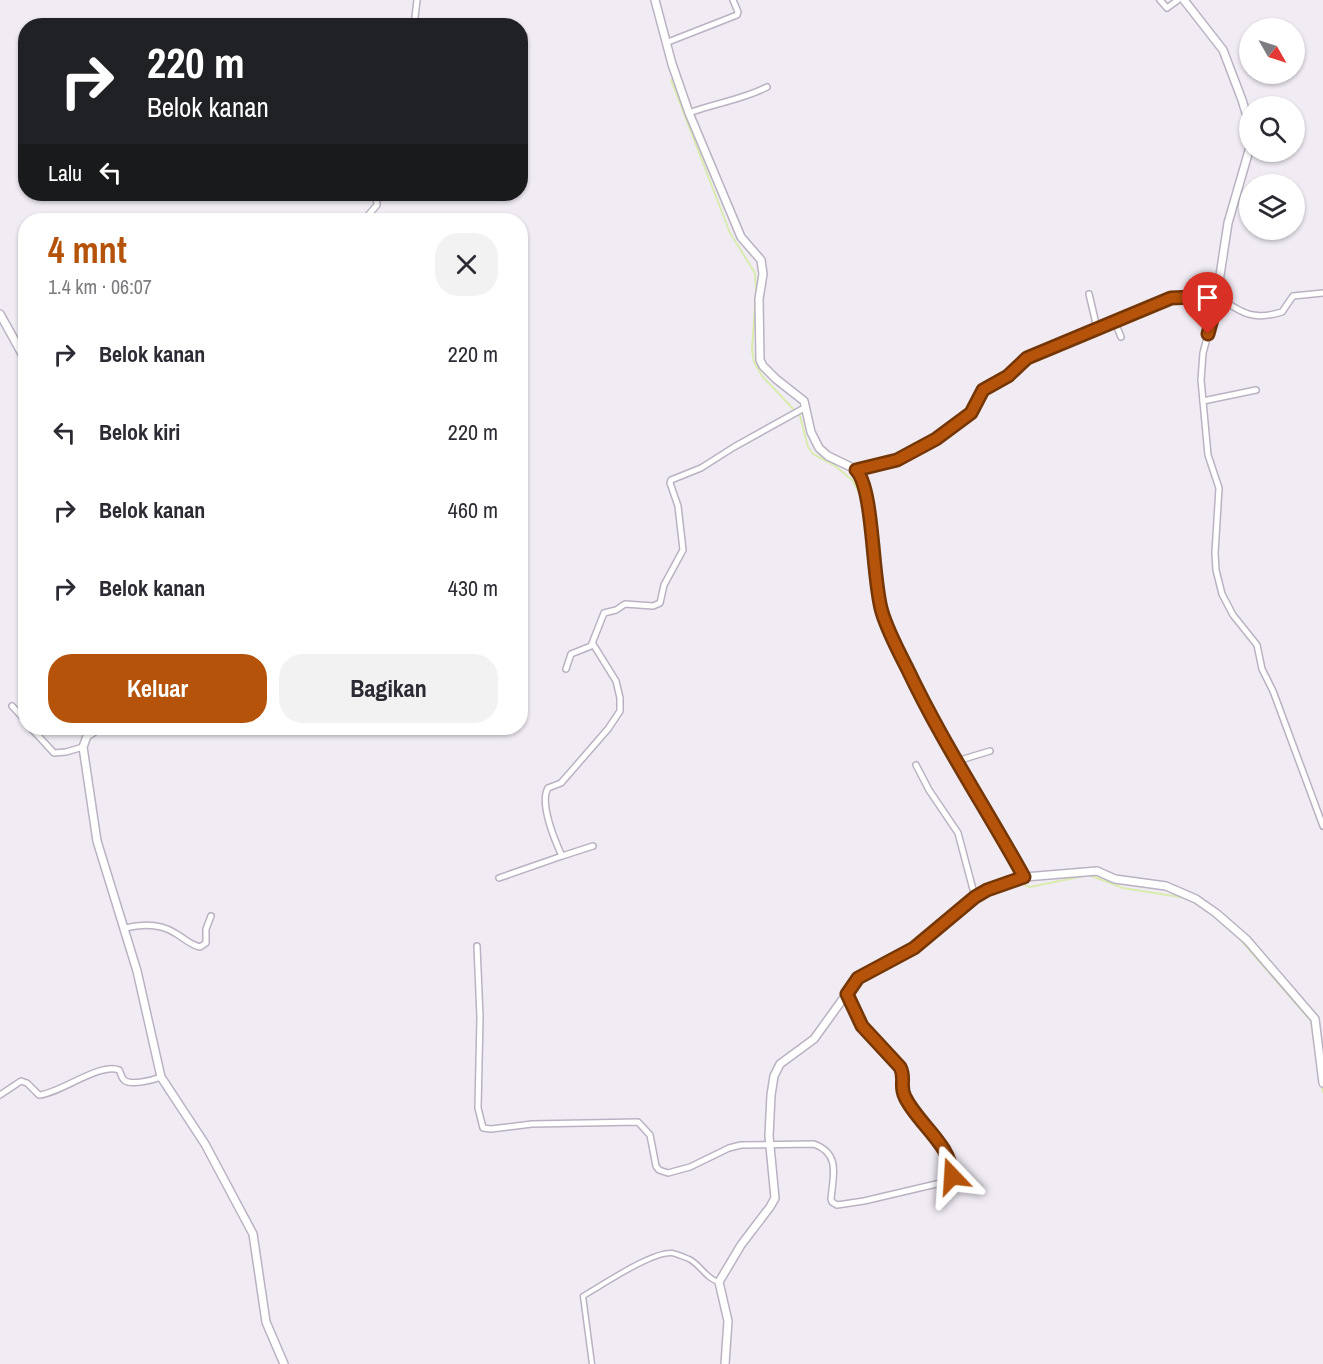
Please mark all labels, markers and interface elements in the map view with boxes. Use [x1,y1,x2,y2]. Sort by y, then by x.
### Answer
north arrow [1239,18,1305,84]
map controls [1239,18,1305,240]
text: 220 m [147,35,245,91]
icon: right [48,42,126,120]
text: Belok kanan [147,89,269,125]
button: search [1239,96,1305,162]
icon: left [94,156,127,189]
text: Lalu [48,158,82,188]
button: layers [1239,174,1305,240]
text: 4 mnt [48,226,127,274]
button: close [435,233,498,296]
pin [1182,272,1233,334]
text: 1.4 km · 06:07 [48,273,152,300]
icon: arrive [1191,281,1224,314]
icon: right [48,338,81,371]
text: Belok kanan [99,339,205,369]
text: 220 m [448,339,498,369]
icon: left [48,416,81,449]
text: Belok kiri [99,417,180,447]
text: 220 m [448,417,498,447]
icon: right [48,494,81,527]
text: Belok kanan [99,495,205,525]
text: 460 m [448,495,498,525]
icon: right [48,572,81,605]
text: Belok kanan [99,573,205,603]
text: 430 m [448,573,498,603]
button: Keluar [48,654,267,723]
button: Bagikan [279,654,498,723]
position arrow [920,1144,984,1208]

